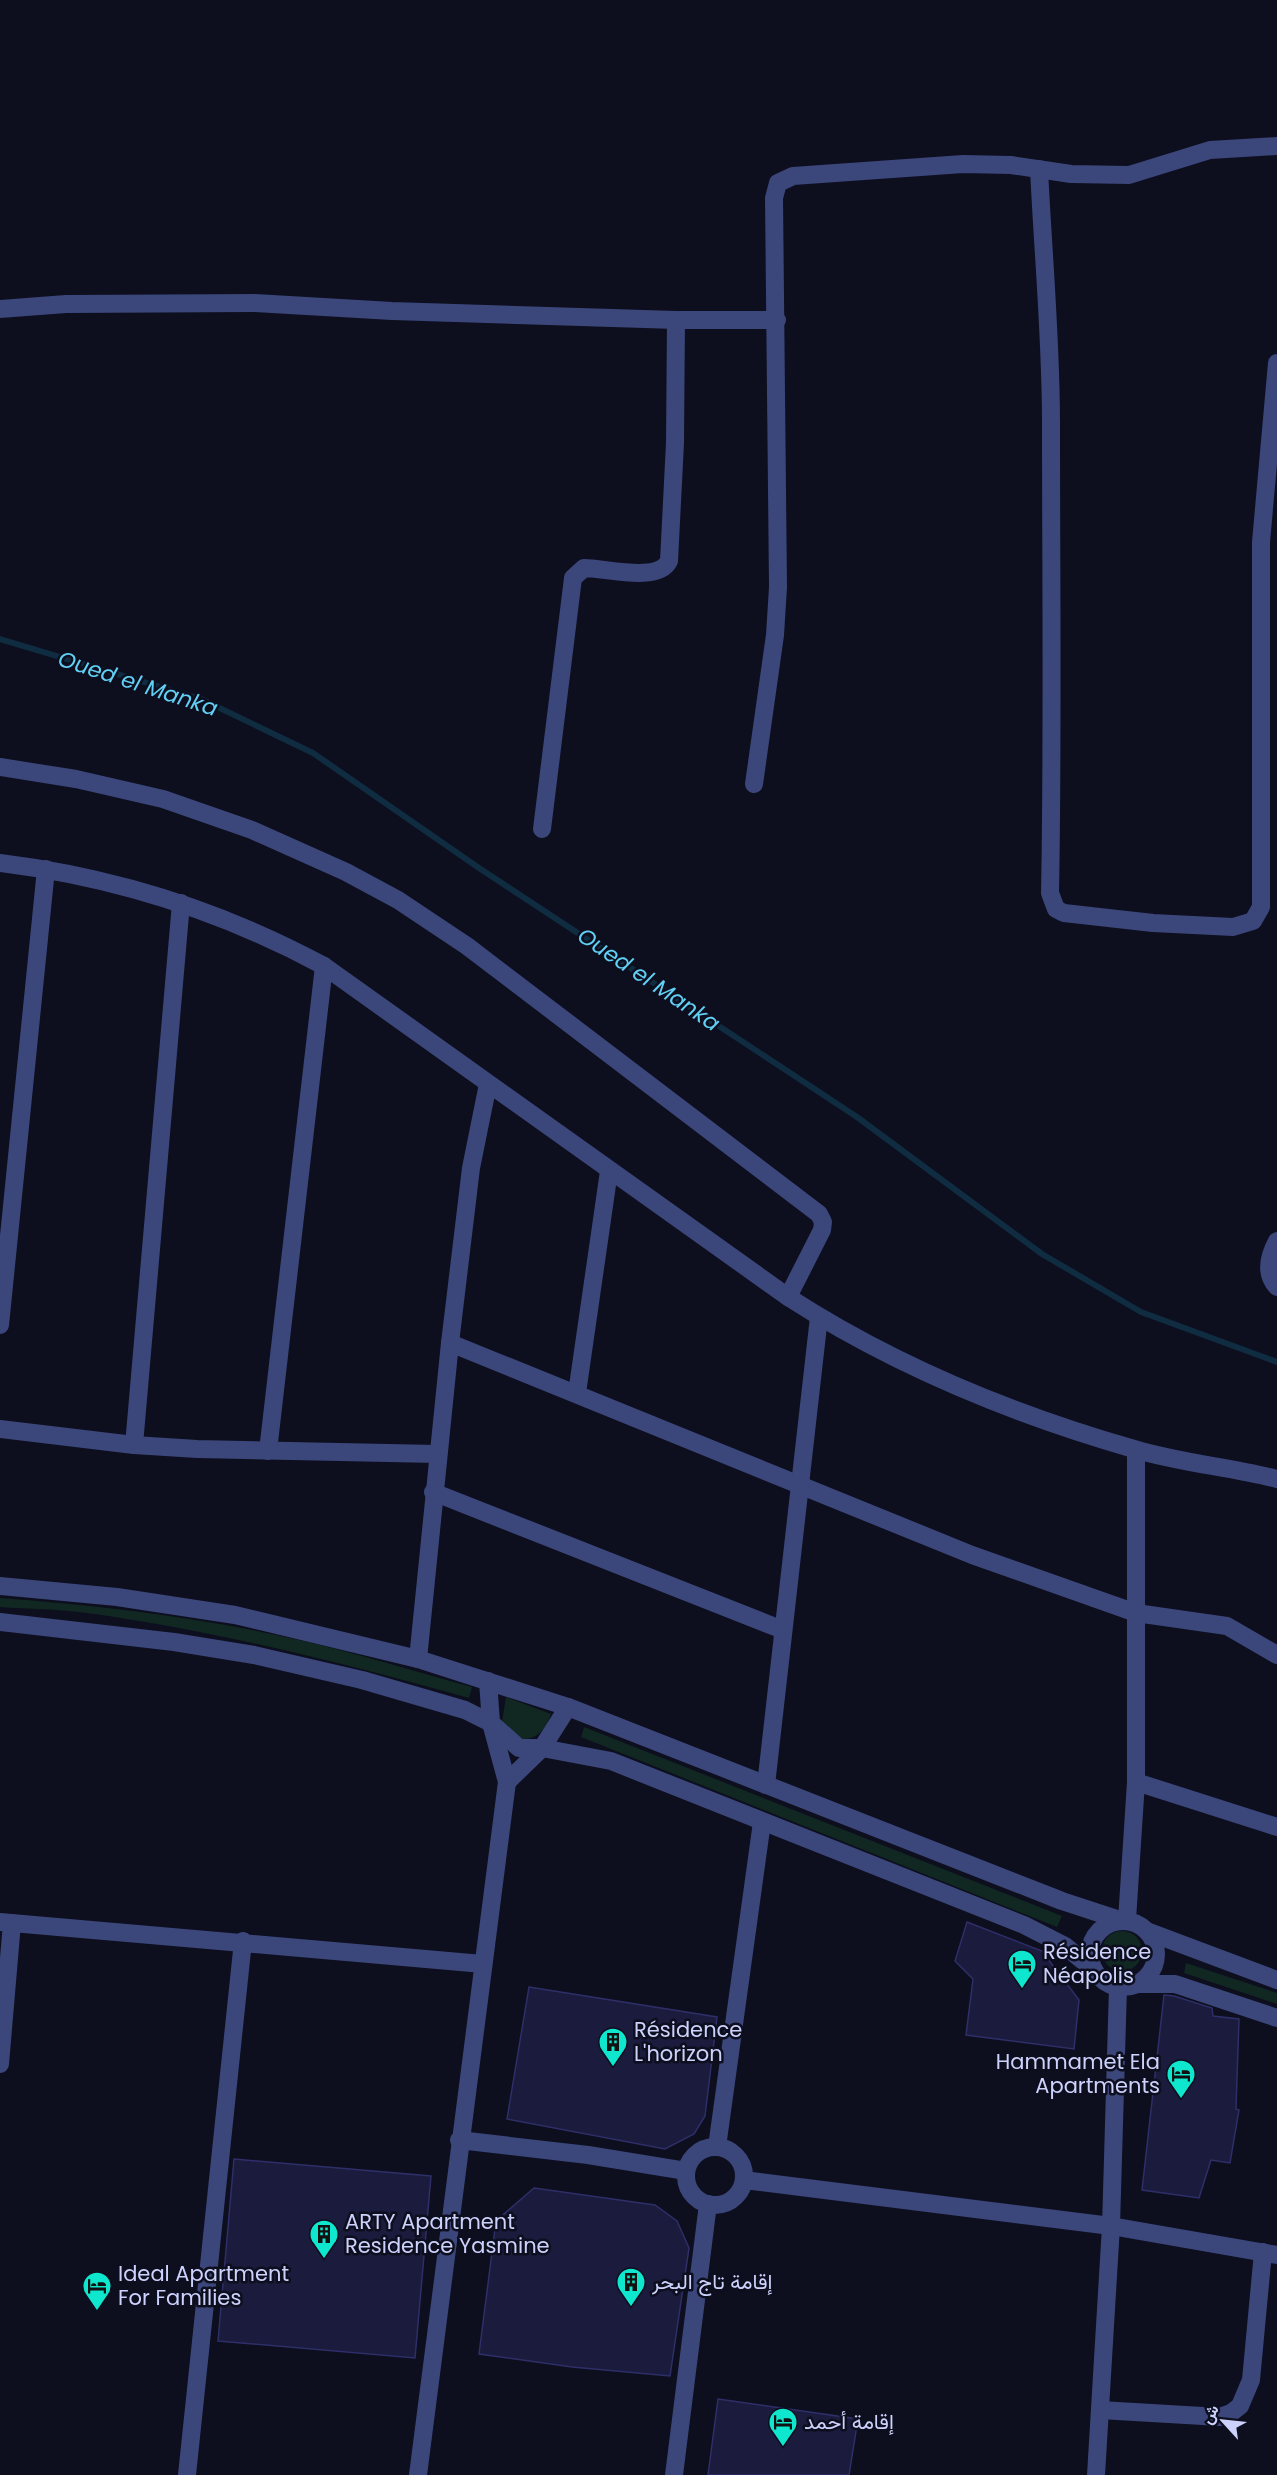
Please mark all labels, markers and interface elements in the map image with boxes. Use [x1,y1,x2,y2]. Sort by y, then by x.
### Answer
water label: Oued el Manka [54,643,222,724]
water label: Oued el Manka [571,920,726,1039]
place label: Résidence Néapolis [1043,1937,1151,1990]
hotel icon: Résidence Néapolis [1006,1948,1038,1990]
place label: Résidence L'horizon [634,2015,742,2068]
building icon: Résidence L'horizon [597,2026,629,2068]
place label: Hammamet Ela Apartments [996,2047,1160,2100]
hotel icon: Hammamet Ela Apartments [1165,2058,1197,2100]
place label: ARTY Apartment Residence Yasmine [345,2207,550,2260]
building icon: ARTY Apartment Residence Yasmine [308,2218,340,2260]
place label: Ideal Apartment For Families [118,2259,289,2312]
building icon: إقامة تاج البحر [615,2266,647,2308]
place label: إقامة تاج البحر [651,2267,773,2296]
hotel icon: Ideal Apartment For Families [81,2270,113,2312]
north arrow [1193,2391,1253,2451]
text: ش [1195,2401,1225,2428]
hotel icon: إقامة أحمد [767,2406,799,2448]
place label: إقامة أحمد [804,2407,894,2436]

